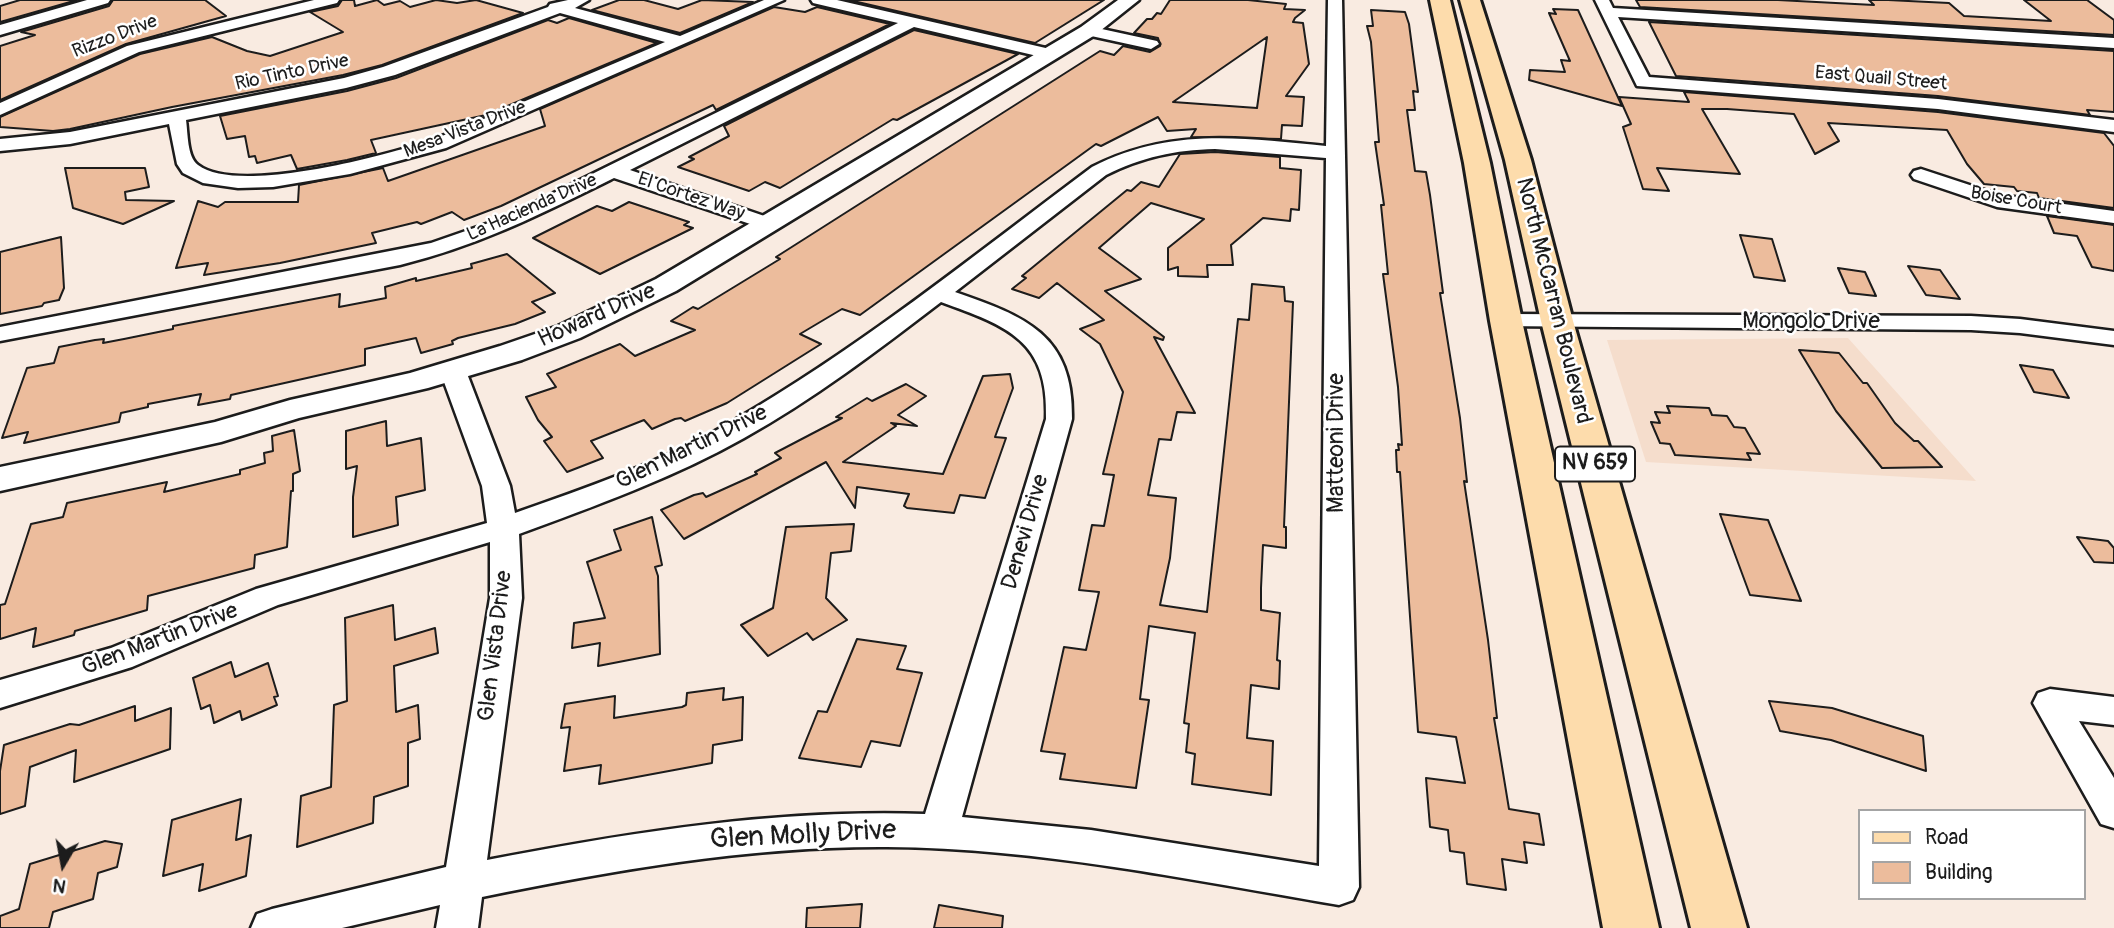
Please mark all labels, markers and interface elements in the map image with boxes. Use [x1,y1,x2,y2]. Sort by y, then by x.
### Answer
street label: Rizzo Drive [69,10,161,64]
street label: Rio Tinto Drive [233,50,351,96]
street label: East Quail Street [1814,62,1948,96]
street label: Mesa Vista Drive [401,96,529,164]
street label: El Cortez Way [635,168,747,226]
street label: La Hacienda Drive [463,169,601,247]
street label: North McCarran Boulevard [1509,175,1597,427]
street label: Boise Court [1969,182,2063,220]
street label: Howard Drive [534,278,660,354]
street label: Mongolo Drive [1742,308,1880,336]
street label: Matteoni Drive [1323,373,1351,513]
street label: Glen Martin Drive [612,399,772,497]
road number: NV 659 [1555,447,1635,482]
street label: Denevi Drive [996,471,1056,593]
street label: Glen Vista Drive [473,569,519,723]
street label: Glen Martin Drive [78,598,242,682]
legend [1858,809,2086,900]
street label: Glen Molly Drive [709,814,897,858]
text: Road [1925,824,1969,851]
north arrow [28,830,98,900]
text: Building [1925,859,1992,886]
text: N [51,873,68,899]

